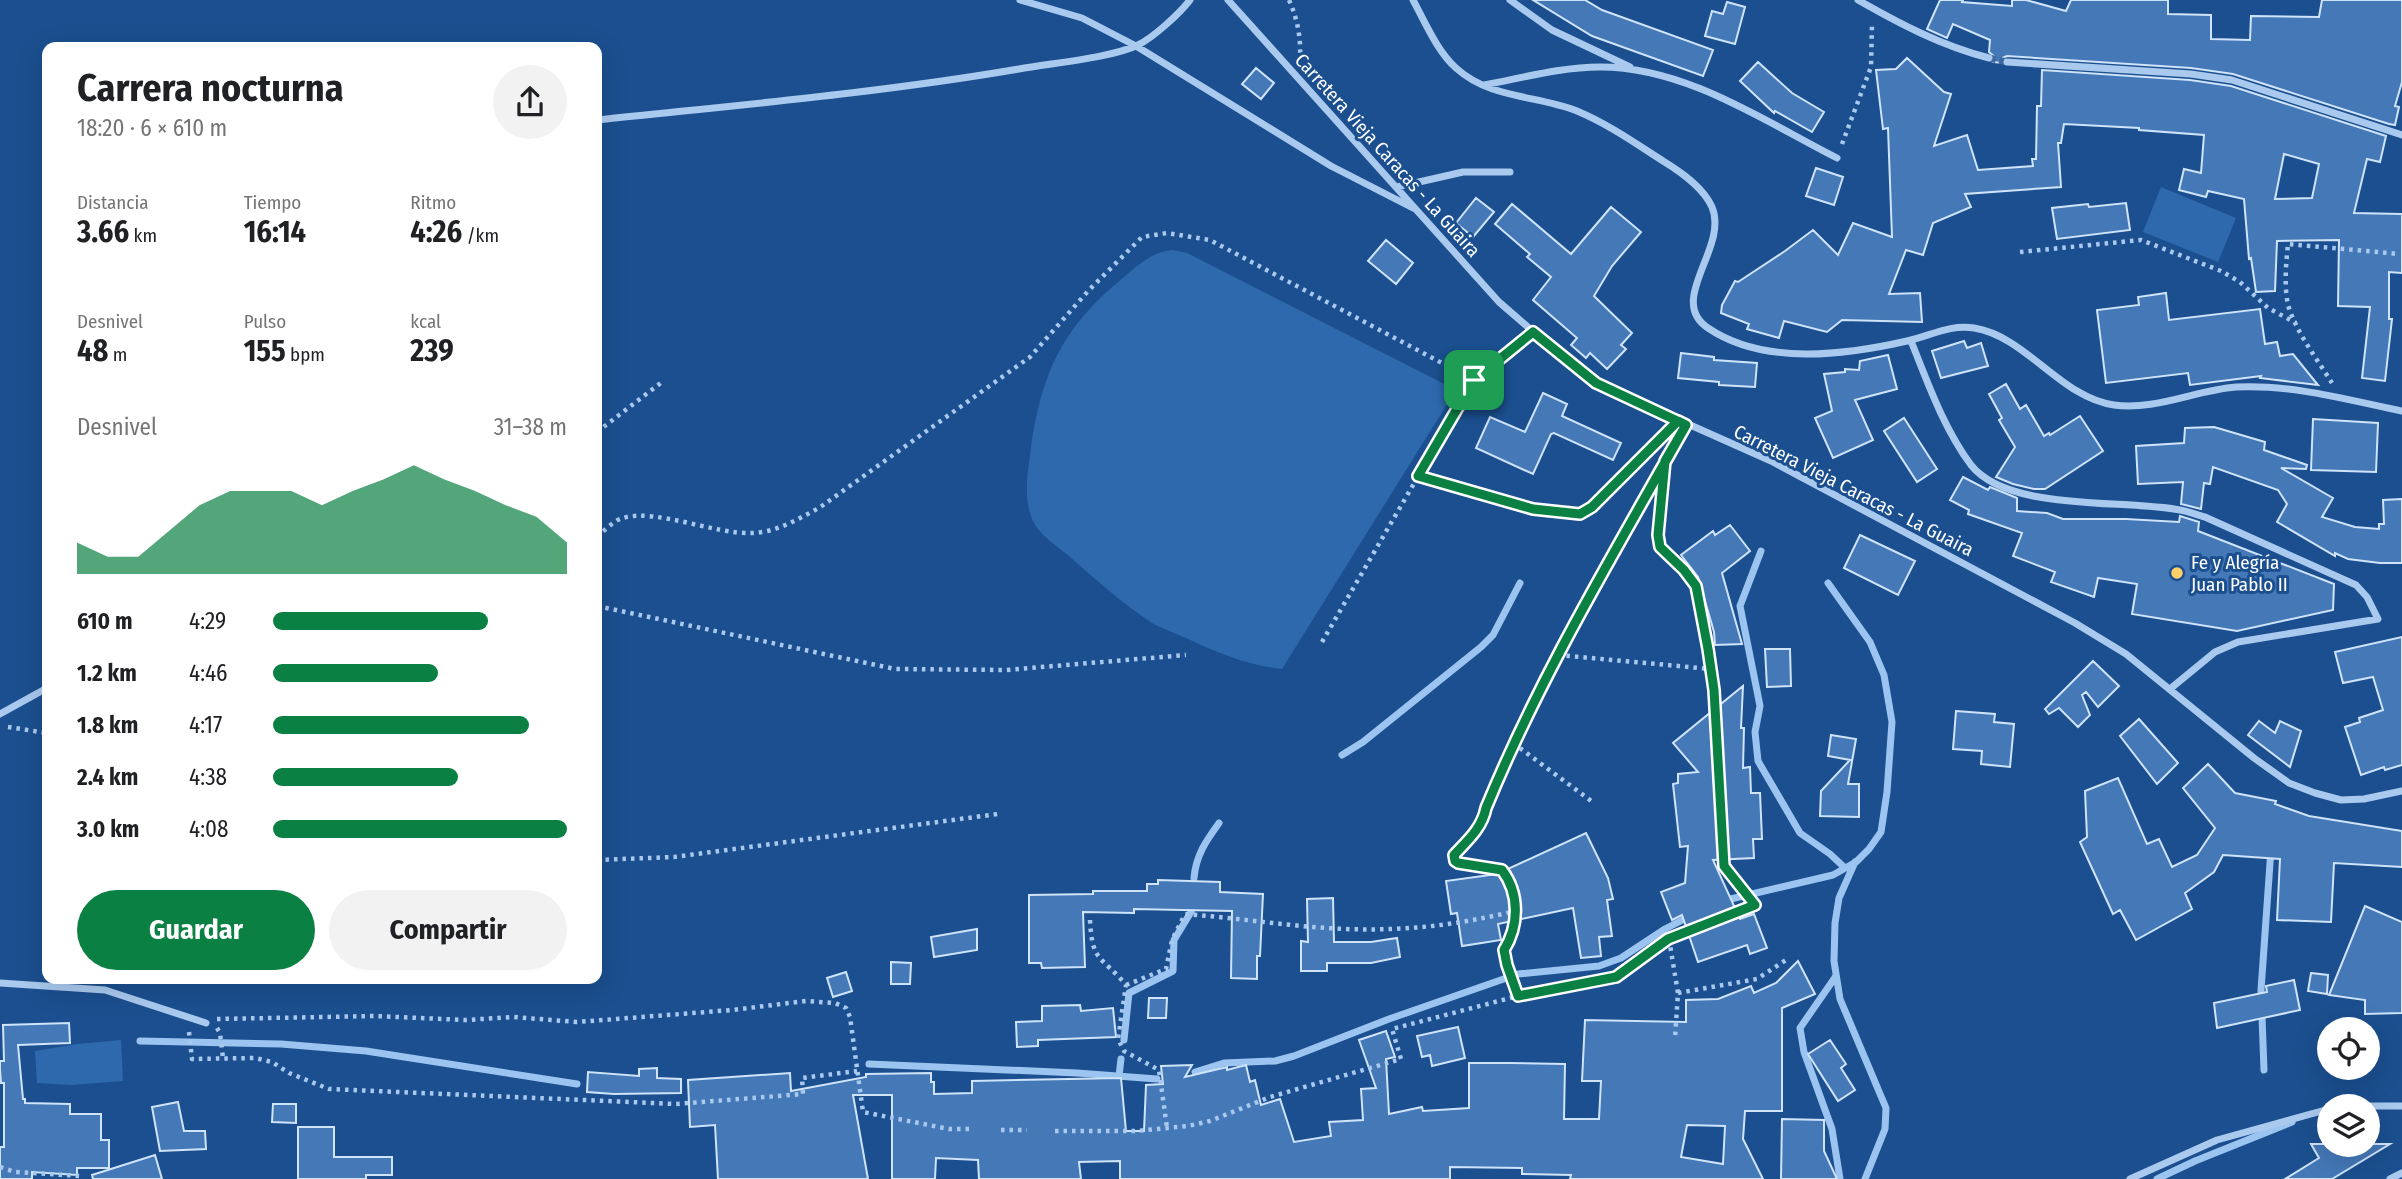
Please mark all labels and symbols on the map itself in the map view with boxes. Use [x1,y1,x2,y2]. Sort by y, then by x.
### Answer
street label: Carretera Vieja Caracas - La Guaira [1290,49,1485,262]
pin [1444,350,1504,410]
street label: Carretera Vieja Caracas - La Guaira [1730,420,1978,561]
place label: Fe y Alegría Juan Pablo II [2191,551,2288,596]
marker: Fe y Alegría Juan Pablo II [2169,565,2185,581]

